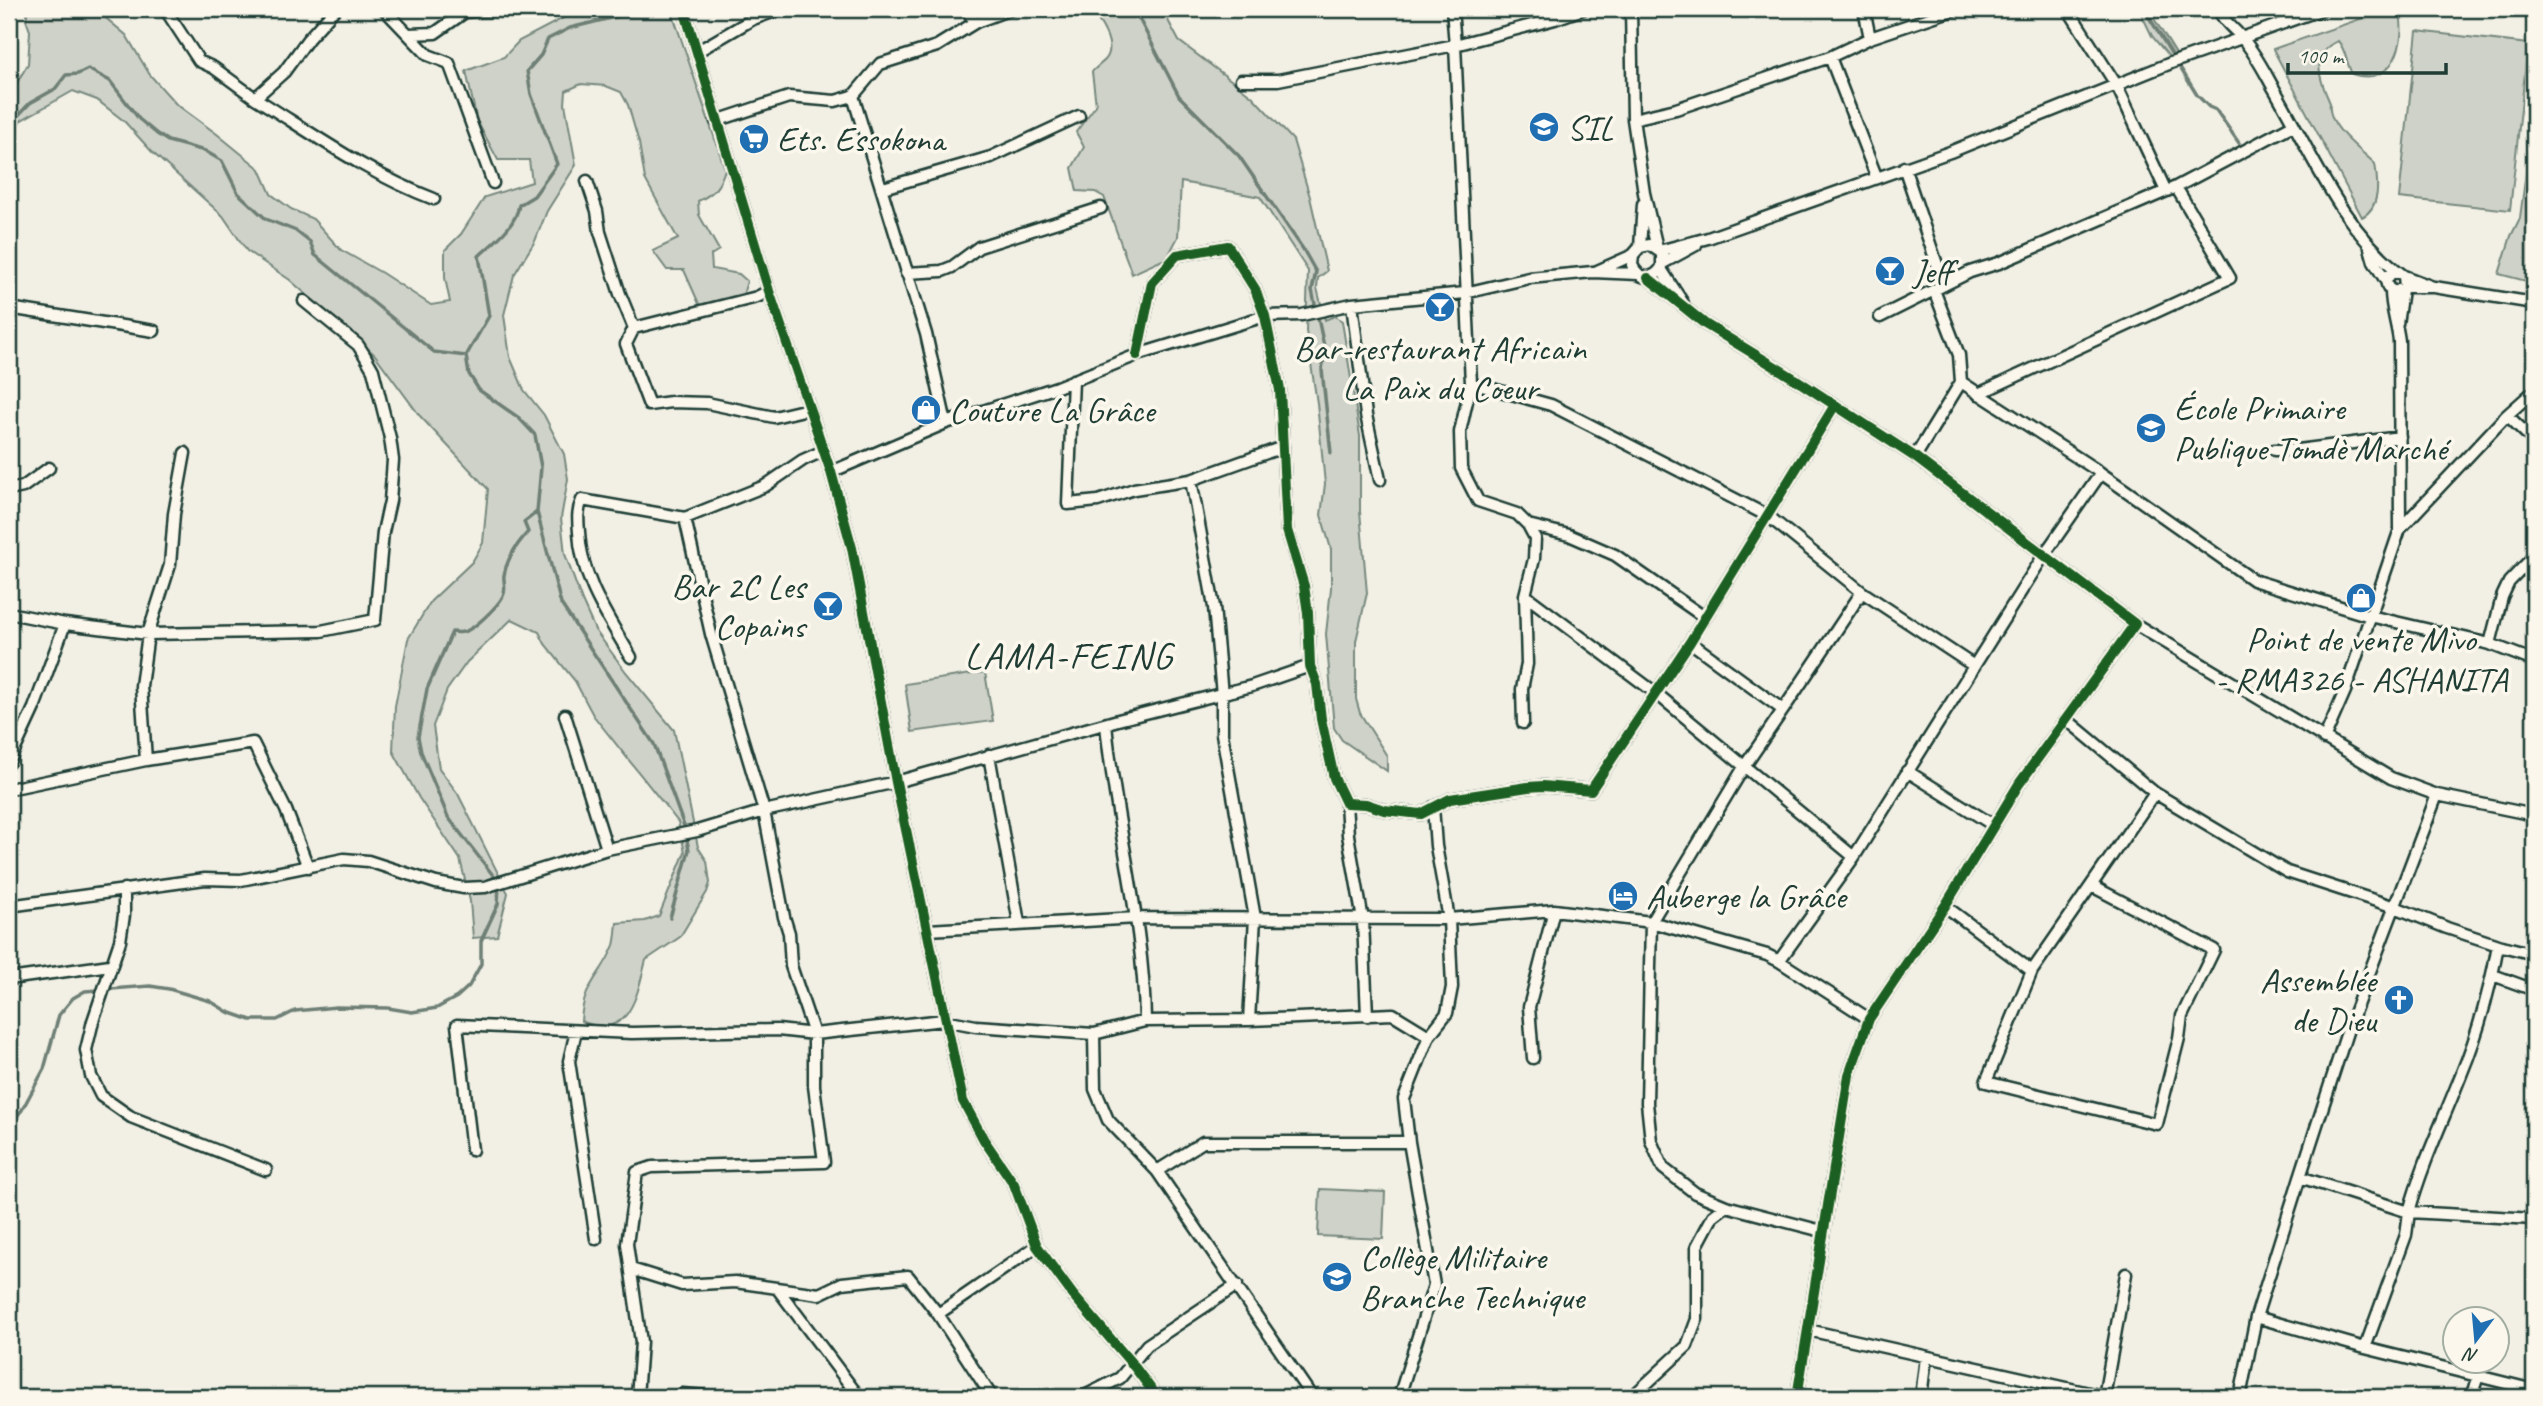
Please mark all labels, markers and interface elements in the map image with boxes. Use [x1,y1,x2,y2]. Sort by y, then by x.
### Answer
scale bar [2288,32,2445,76]
text: 100 m [2298,43,2345,69]
place label: SIL [1567,105,1613,150]
school or university icon: SIL [1527,110,1561,144]
place label: Ets. Essokona [777,117,947,162]
supermarket icon: Ets. Essokona [737,122,771,156]
place label: Jeff [1911,249,1960,294]
bar icon: Jeff [1873,254,1907,288]
bar icon: Bar-restaurant Africain La Paix du Coeur [1423,290,1457,324]
place label: Bar-restaurant Africain La Paix du Coeur [1294,326,1587,411]
place label: École Primaire Publique Tomdè Marché [2174,386,2453,471]
place label: Couture La Grâce [949,388,1157,433]
shop icon: Couture La Grâce [909,393,943,427]
school or university icon: École Primaire Publique Tomdè Marché [2134,411,2168,445]
place label: Bar 2C Les Copains [671,564,808,649]
shop icon: Point de vente Mivo - RMA326 - ASHANITA [2344,581,2378,615]
bar icon: Bar 2C Les Copains [811,589,845,623]
place label: Point de vente Mivo - RMA326 - ASHANITA [2215,617,2509,702]
district label: LAMA-FEING [964,632,1176,679]
place label: Auberge la Grâce [1646,874,1848,919]
hotel icon: Auberge la Grâce [1606,879,1640,913]
place label: Assemblée de Dieu [2260,958,2379,1043]
church icon: Assemblée de Dieu [2382,983,2416,1017]
place label: Collège Militaire Branche Technique [1360,1235,1587,1320]
school or university icon: Collège Militaire Branche Technique [1320,1260,1354,1294]
north arrow [2442,1304,2512,1374]
text: N [2460,1341,2481,1369]

